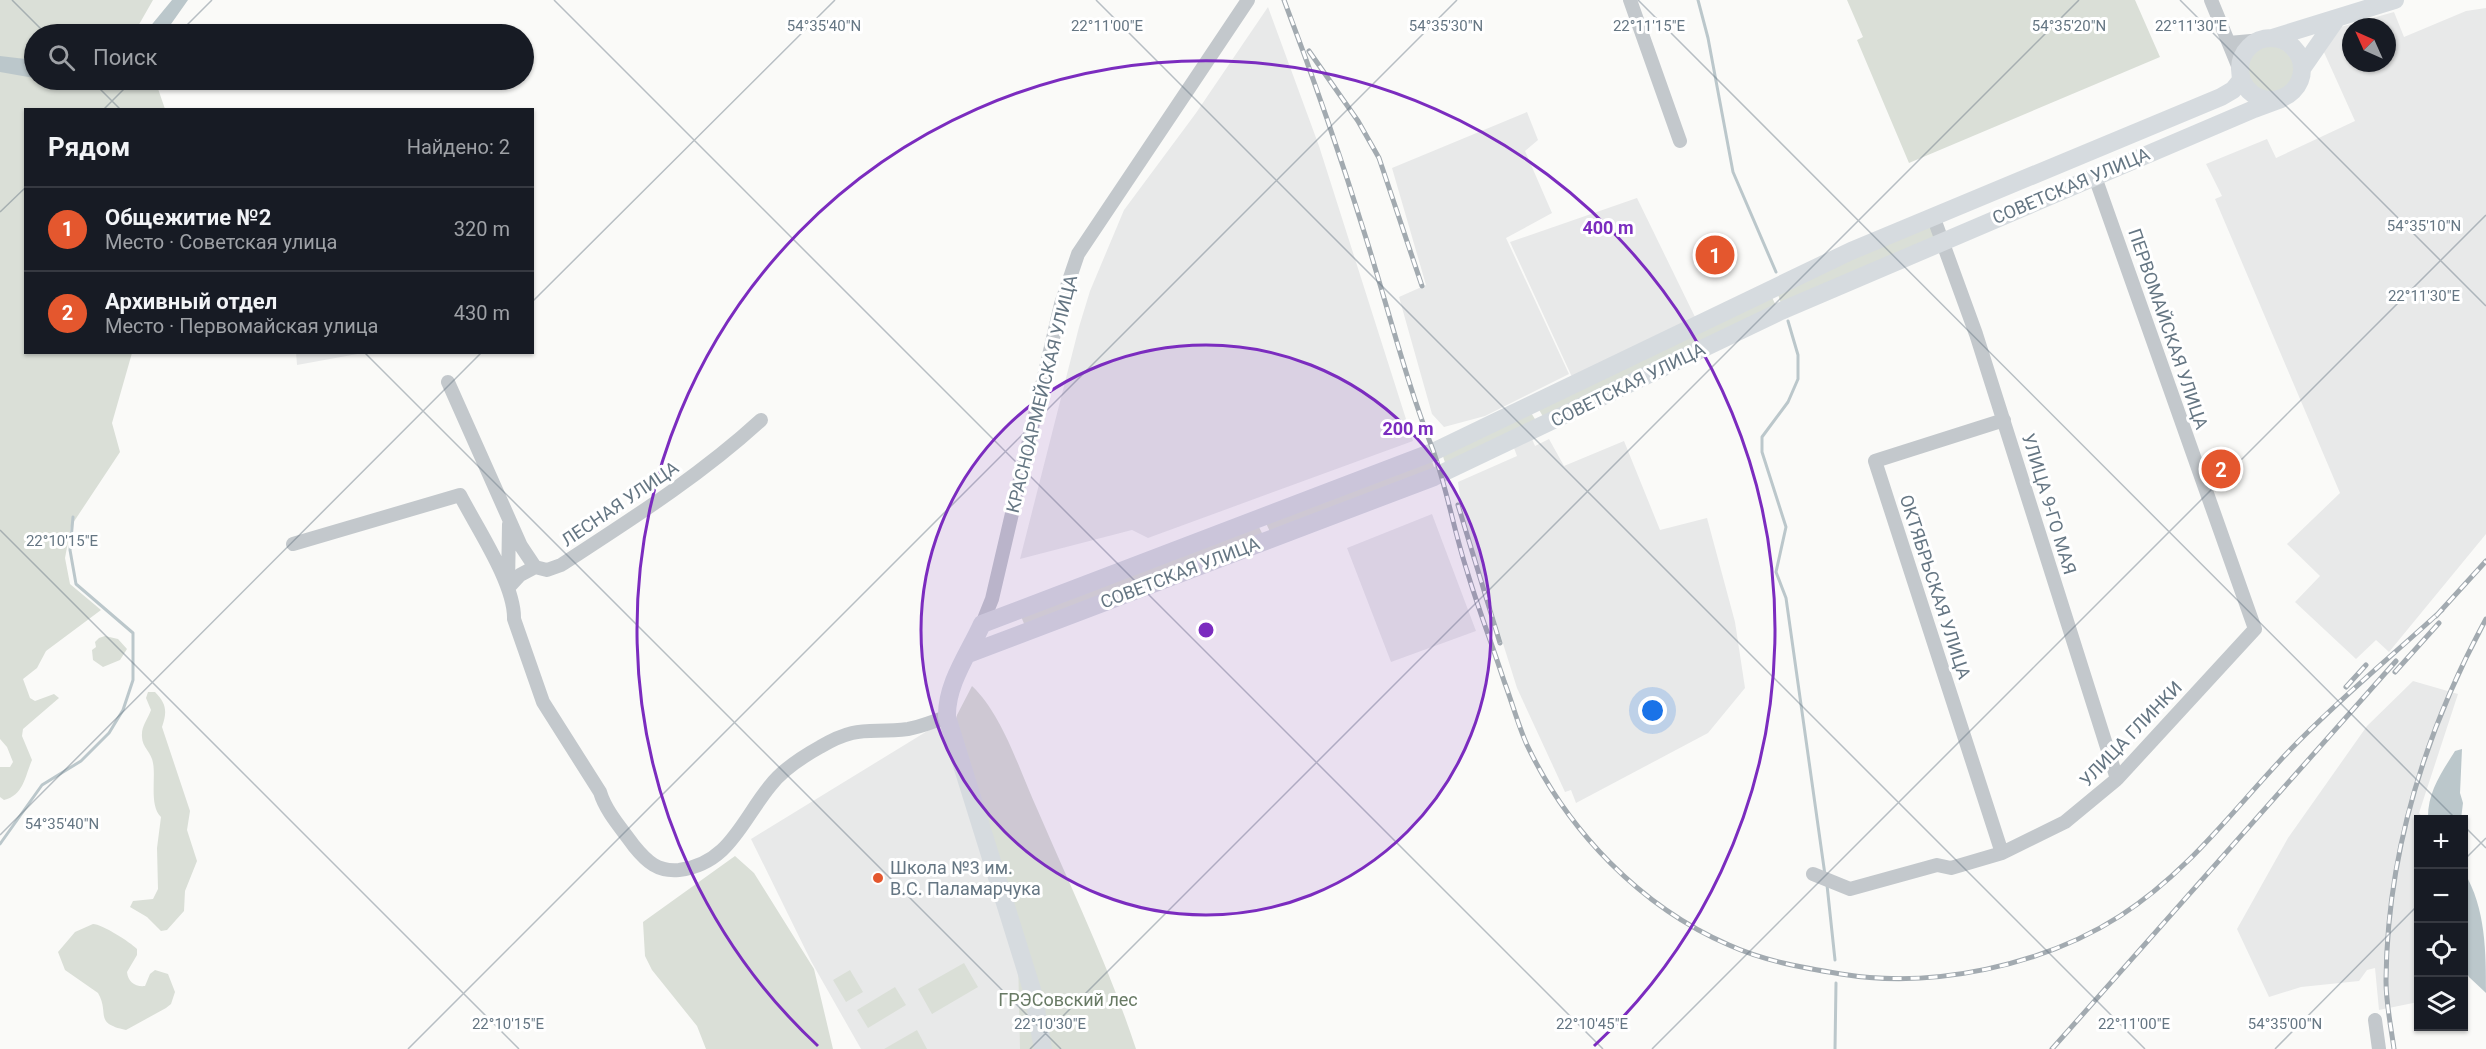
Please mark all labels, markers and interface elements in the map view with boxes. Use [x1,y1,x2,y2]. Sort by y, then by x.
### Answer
text: 54°35'40"N [787,17,861,35]
text: 22°11'00"E [1071,17,1144,35]
text: 54°35'30"N [1409,17,1483,35]
text: 22°11'15"E [1613,17,1686,35]
text: 54°35'20"N [2032,17,2106,35]
text: 22°11'30"E [2155,17,2228,35]
north arrow [2342,18,2396,72]
search box [24,24,534,90]
icon: search [45,41,78,74]
text: Поиск [93,45,157,70]
text: Рядом [48,132,130,162]
text: Найдено: 2 [407,135,510,159]
street label: СОВЕТСКАЯ УЛИЦА [1989,143,2153,228]
text: Общежитие №2 [105,205,271,230]
text: 1 [62,217,73,241]
text: 320 m [454,217,510,241]
text: 400 m [1582,217,1634,238]
text: 54°35'10"N [2387,217,2461,235]
street label: ПЕРВОМАЙСКАЯ УЛИЦА [2124,226,2213,432]
text: Место · Советская улица [105,230,338,254]
pin: 1 [1696,232,1734,278]
street label: КРАСНОАРМЕЙСКАЯ УЛИЦА [1002,273,1081,515]
text: 22°11'30"E [2388,287,2461,305]
text: Архивный отдел [105,289,277,314]
text: 2 [62,301,73,325]
text: 430 m [454,301,510,325]
text: Место · Первомайская улица [105,314,379,338]
street label: СОВЕТСКАЯ УЛИЦА [1547,338,1708,431]
text: 200 m [1382,418,1434,439]
street label: УЛИЦА 9-ГО МАЯ [2018,431,2081,577]
pin: 2 [2202,446,2240,492]
street label: ЛЕСНАЯ УЛИЦА [557,456,683,551]
street label: ОКТЯБРЬСКАЯ УЛИЦА [1896,492,1975,682]
text: 22°10'15"E [26,532,99,550]
street label: СОВЕТСКАЯ УЛИЦА [1097,532,1263,613]
centre of rings [1196,620,1216,640]
street label: УЛИЦА ГЛИНКИ [2075,677,2186,791]
your location [1638,696,1667,725]
text: 54°35'40"N [25,815,99,833]
map controls [2414,815,2468,1031]
button: + [2414,815,2468,869]
place label: Школа №3 им. В.С. Паламарчука [890,857,1041,899]
button: − [2414,869,2468,923]
marker: Школа №3 им. В.С. Паламарчука [871,871,885,885]
button: locate [2414,923,2468,977]
button: layers [2414,977,2468,1031]
park label: ГРЭСовский лес [998,989,1138,1010]
text: 22°10'15"E [472,1015,545,1033]
text: 22°10'30"E [1014,1015,1087,1033]
text: 22°10'45"E [1556,1015,1629,1033]
text: 22°11'00"E [2098,1015,2171,1033]
text: 54°35'00"N [2248,1015,2322,1033]

